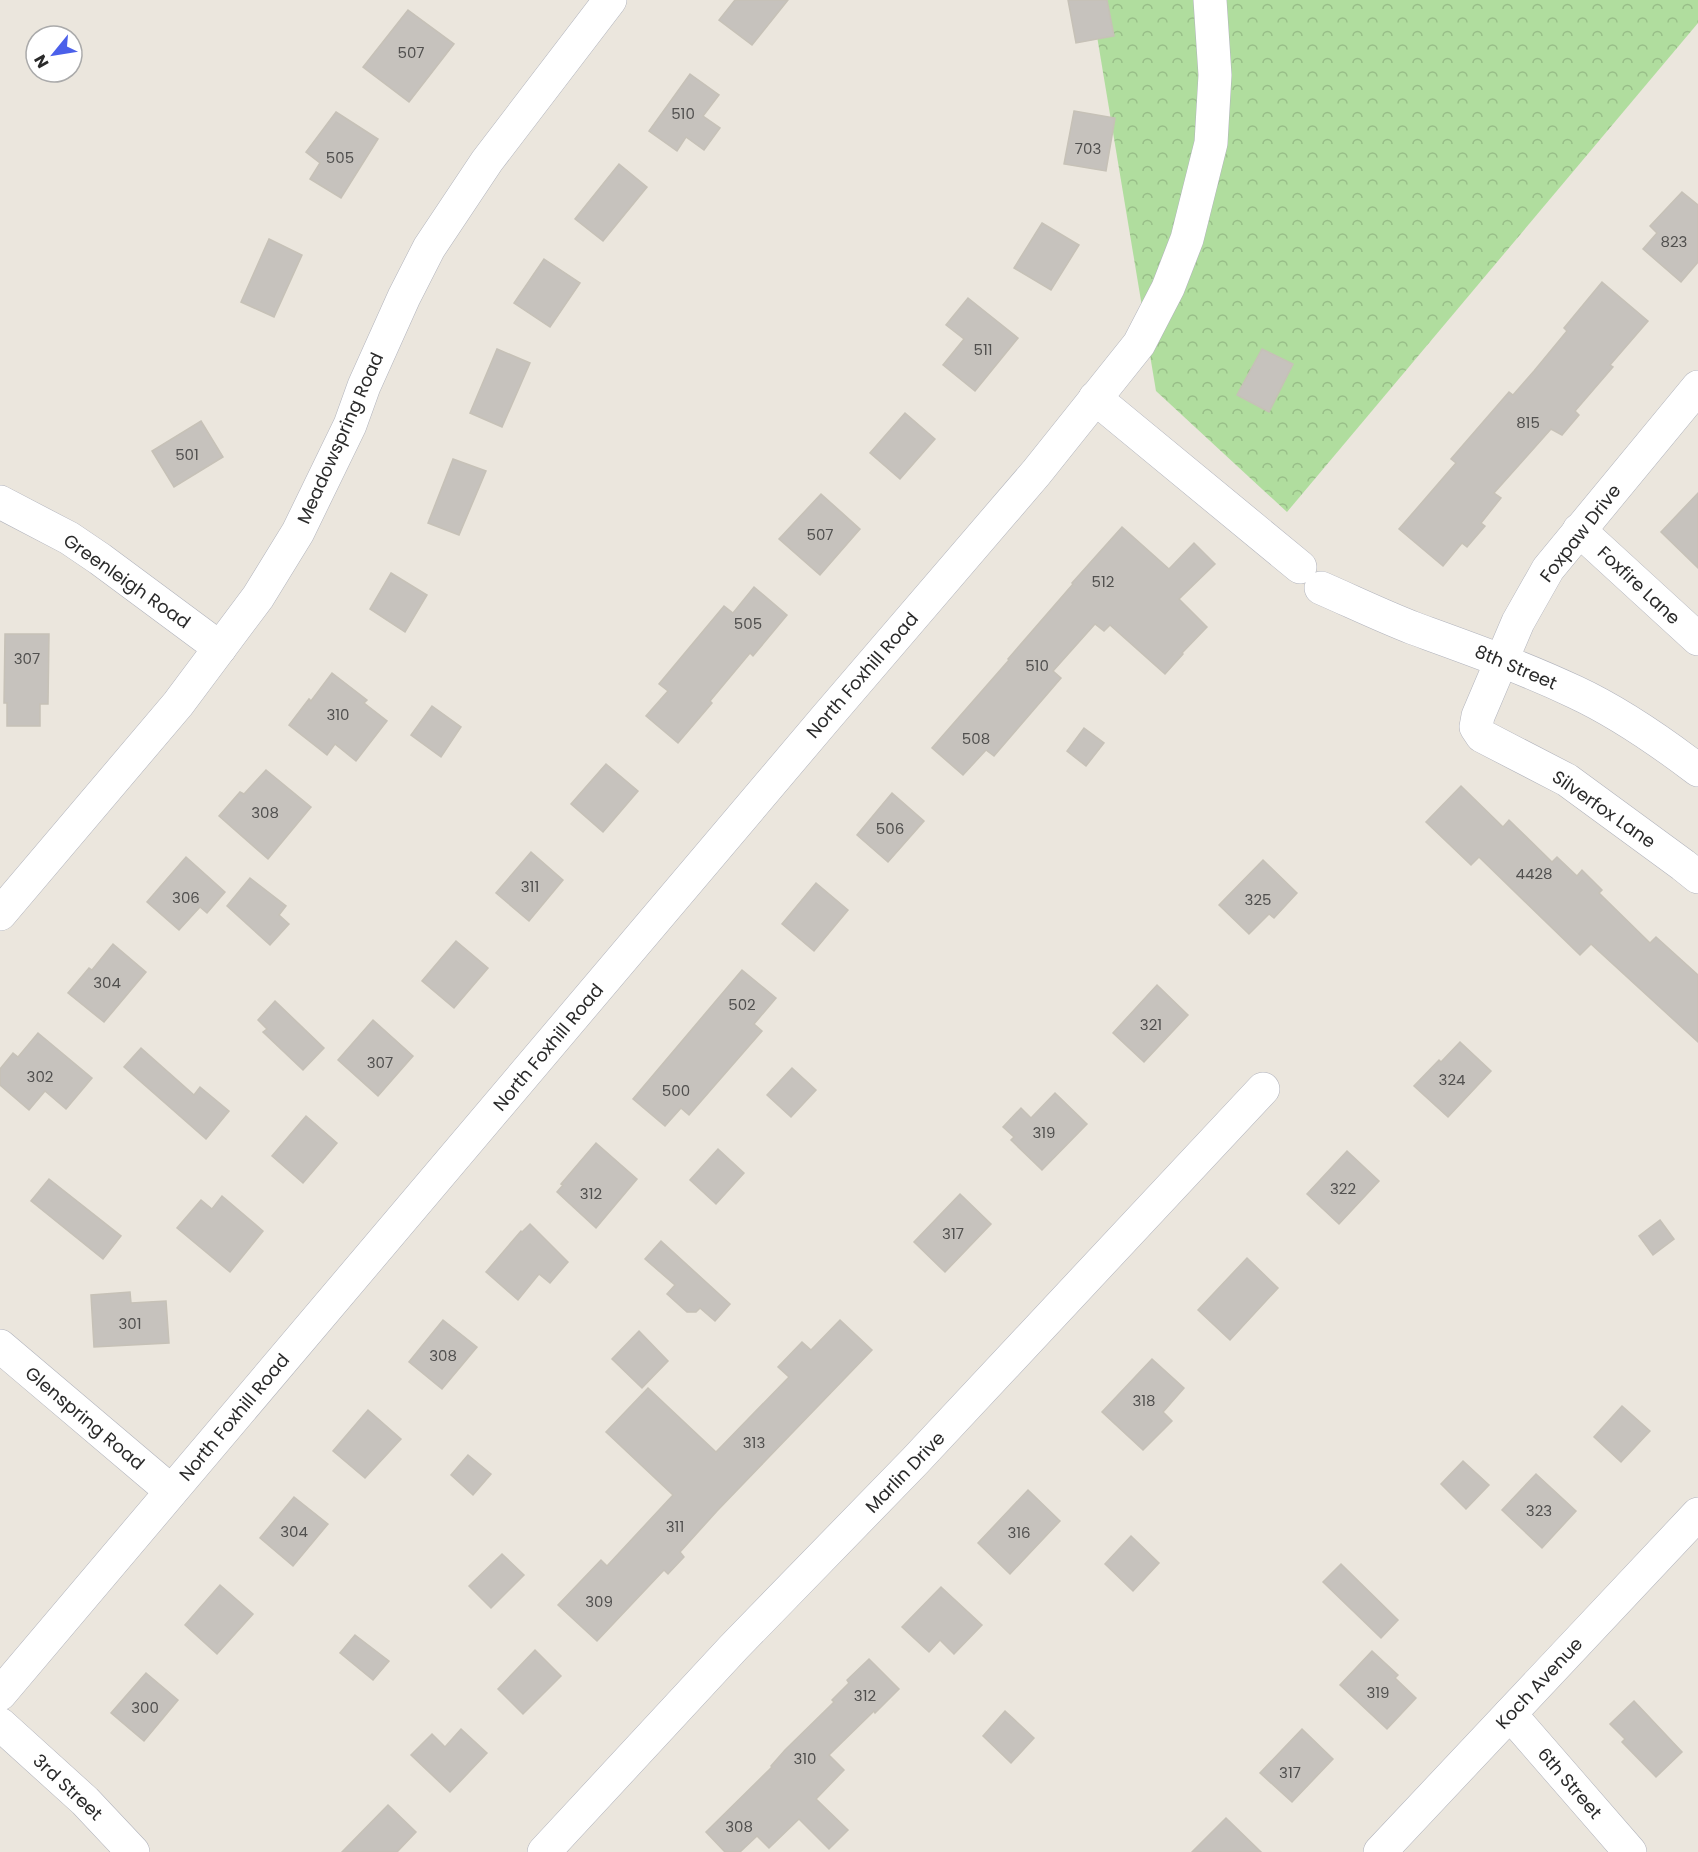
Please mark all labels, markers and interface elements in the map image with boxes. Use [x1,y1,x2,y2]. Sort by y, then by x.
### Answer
north arrow [24,24,84,84]
house number: 507 [397,42,425,63]
text: N [28,50,54,72]
house number: 510 [671,103,695,124]
house number: 703 [1075,138,1101,159]
house number: 505 [326,147,354,168]
house number: 823 [1661,231,1687,252]
house number: 511 [973,339,993,360]
street label: Meadowspring Road [291,348,389,528]
house number: 815 [1516,412,1540,433]
house number: 501 [175,444,199,465]
street label: Foxpaw Drive [1534,479,1626,587]
house number: 507 [806,524,834,545]
street label: Greenleigh Road [58,528,196,634]
street label: Foxfire Lane [1592,540,1686,630]
house number: 512 [1092,571,1114,592]
street label: North Foxhill Road [800,607,924,743]
house number: 505 [734,613,762,634]
street label: 8th Street [1471,639,1561,695]
house number: 307 [14,648,40,669]
house number: 510 [1025,655,1049,676]
house number: 310 [326,704,350,725]
house number: 508 [962,728,990,749]
street label: Silverfox Lane [1547,764,1661,854]
house number: 308 [251,802,279,823]
house number: 506 [876,818,904,839]
house number: 4428 [1516,863,1552,884]
house number: 311 [521,876,539,897]
house number: 306 [172,887,200,908]
house number: 325 [1245,889,1271,910]
house number: 304 [93,972,121,993]
street label: North Foxhill Road [487,978,609,1116]
house number: 502 [728,994,756,1015]
house number: 321 [1140,1014,1162,1035]
house number: 307 [367,1052,393,1073]
house number: 302 [27,1066,53,1087]
house number: 324 [1439,1069,1465,1090]
house number: 500 [662,1080,690,1101]
house number: 319 [1032,1122,1056,1143]
house number: 322 [1330,1178,1356,1199]
house number: 312 [580,1183,602,1204]
house number: 317 [942,1223,964,1244]
house number: 301 [118,1313,142,1334]
house number: 308 [429,1345,457,1366]
street label: North Foxhill Road [173,1348,295,1486]
street label: Glenspring Road [20,1360,150,1476]
house number: 318 [1132,1390,1156,1411]
street label: Marlin Drive [860,1426,950,1518]
house number: 313 [743,1432,765,1453]
house number: 323 [1526,1500,1552,1521]
house number: 311 [666,1516,684,1537]
house number: 304 [280,1521,308,1542]
house number: 316 [1007,1522,1031,1543]
house number: 309 [585,1591,613,1612]
street label: Koch Avenue [1490,1632,1588,1734]
house number: 319 [1366,1682,1390,1703]
house number: 312 [854,1685,876,1706]
house number: 300 [131,1697,159,1718]
street label: 6th Street [1532,1742,1608,1824]
street label: 3rd Street [28,1748,108,1826]
house number: 310 [793,1748,817,1769]
house number: 317 [1279,1762,1301,1783]
house number: 308 [725,1816,753,1837]

